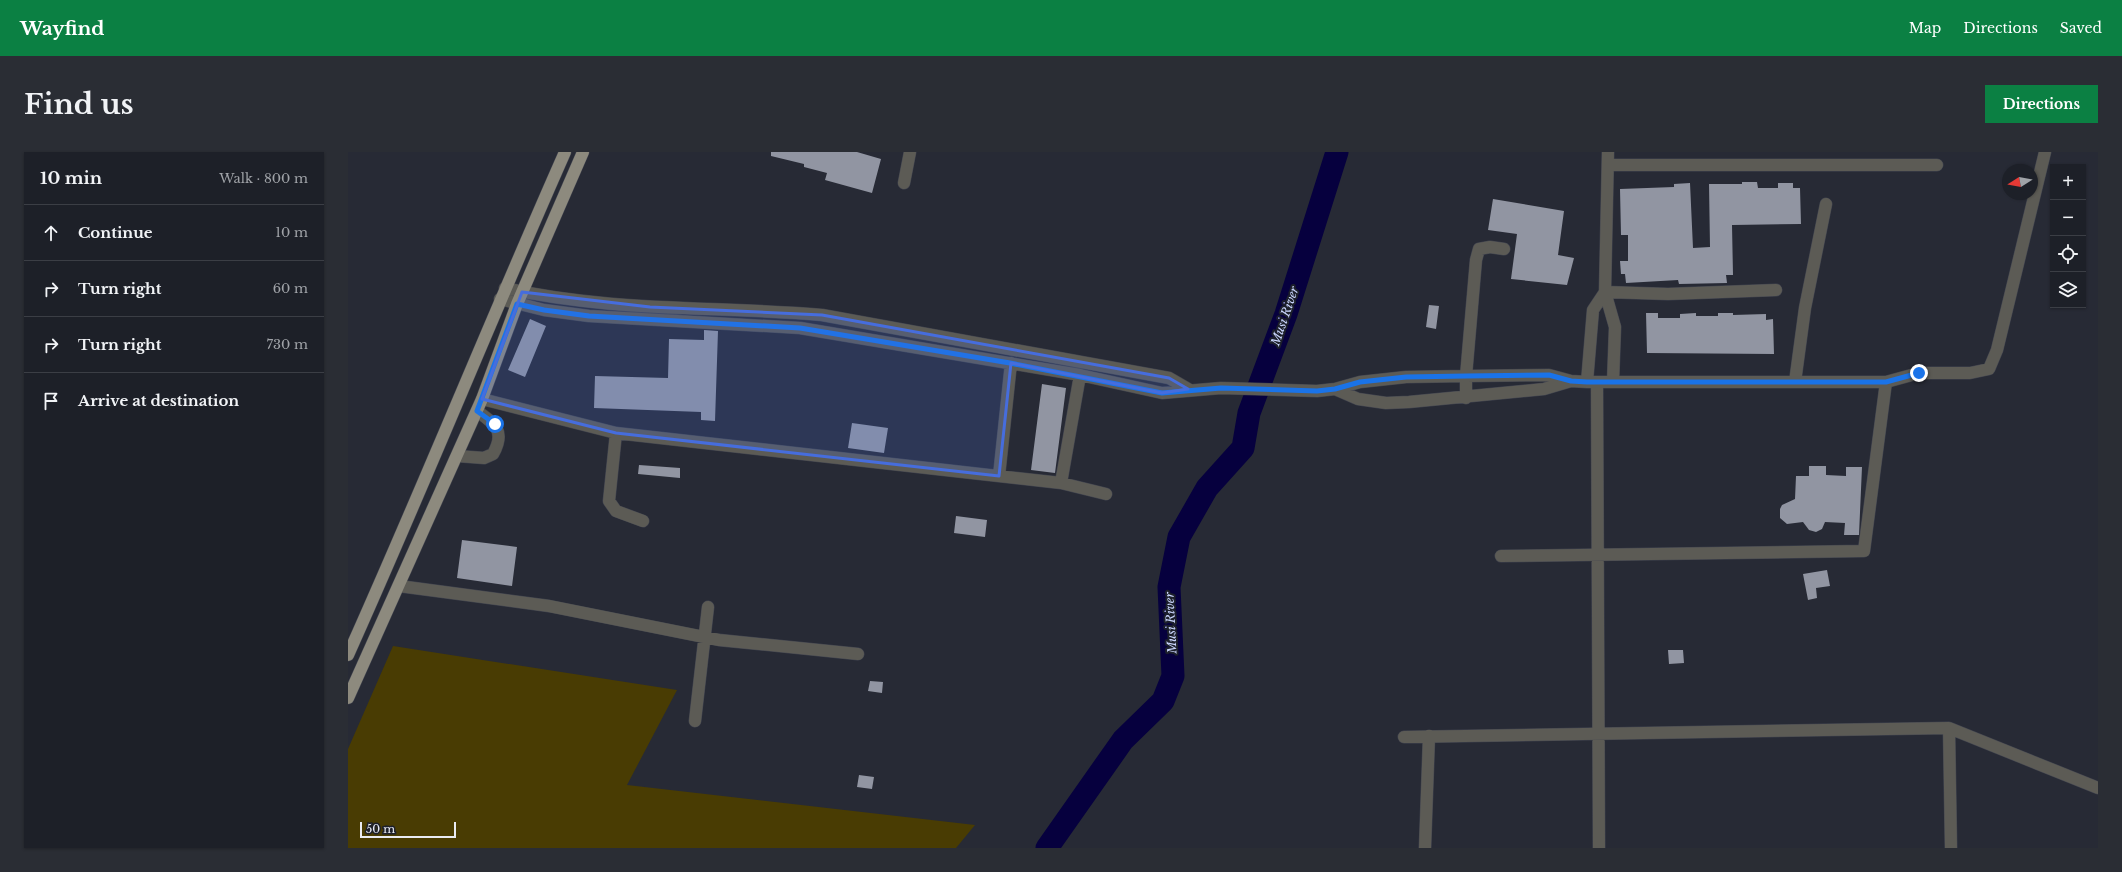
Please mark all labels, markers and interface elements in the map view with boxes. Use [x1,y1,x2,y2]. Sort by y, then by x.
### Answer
text: Wayfind [20,17,105,40]
text: Map [1909,19,1941,37]
text: Directions [1963,19,2038,37]
text: Saved [2060,19,2102,37]
button: Directions [1985,85,2098,123]
text: Find us [24,87,134,122]
north arrow [2002,164,2038,200]
map controls [2050,164,2086,308]
button: + [2050,164,2086,200]
text: 10 min [40,168,102,189]
text: Walk · 800 m [219,170,308,187]
button: − [2050,200,2086,236]
icon: ahead [40,222,62,244]
text: Continue [78,223,153,242]
text: 10 m [275,224,308,241]
button: locate [2050,236,2086,272]
button: layers [2050,272,2086,308]
icon: right [40,278,62,300]
text: Turn right [78,279,161,298]
text: 60 m [273,280,308,297]
water label: Musi River [1267,284,1302,348]
icon: right [40,334,62,356]
text: Turn right [78,335,161,354]
text: 730 m [267,336,308,353]
route end [1910,364,1928,382]
icon: arrive [40,390,62,412]
text: Arrive at destination [78,391,239,410]
route start [486,415,504,433]
water label: Musi River [1161,591,1180,655]
scale bar [360,820,456,839]
text: 50 m [366,822,395,836]

